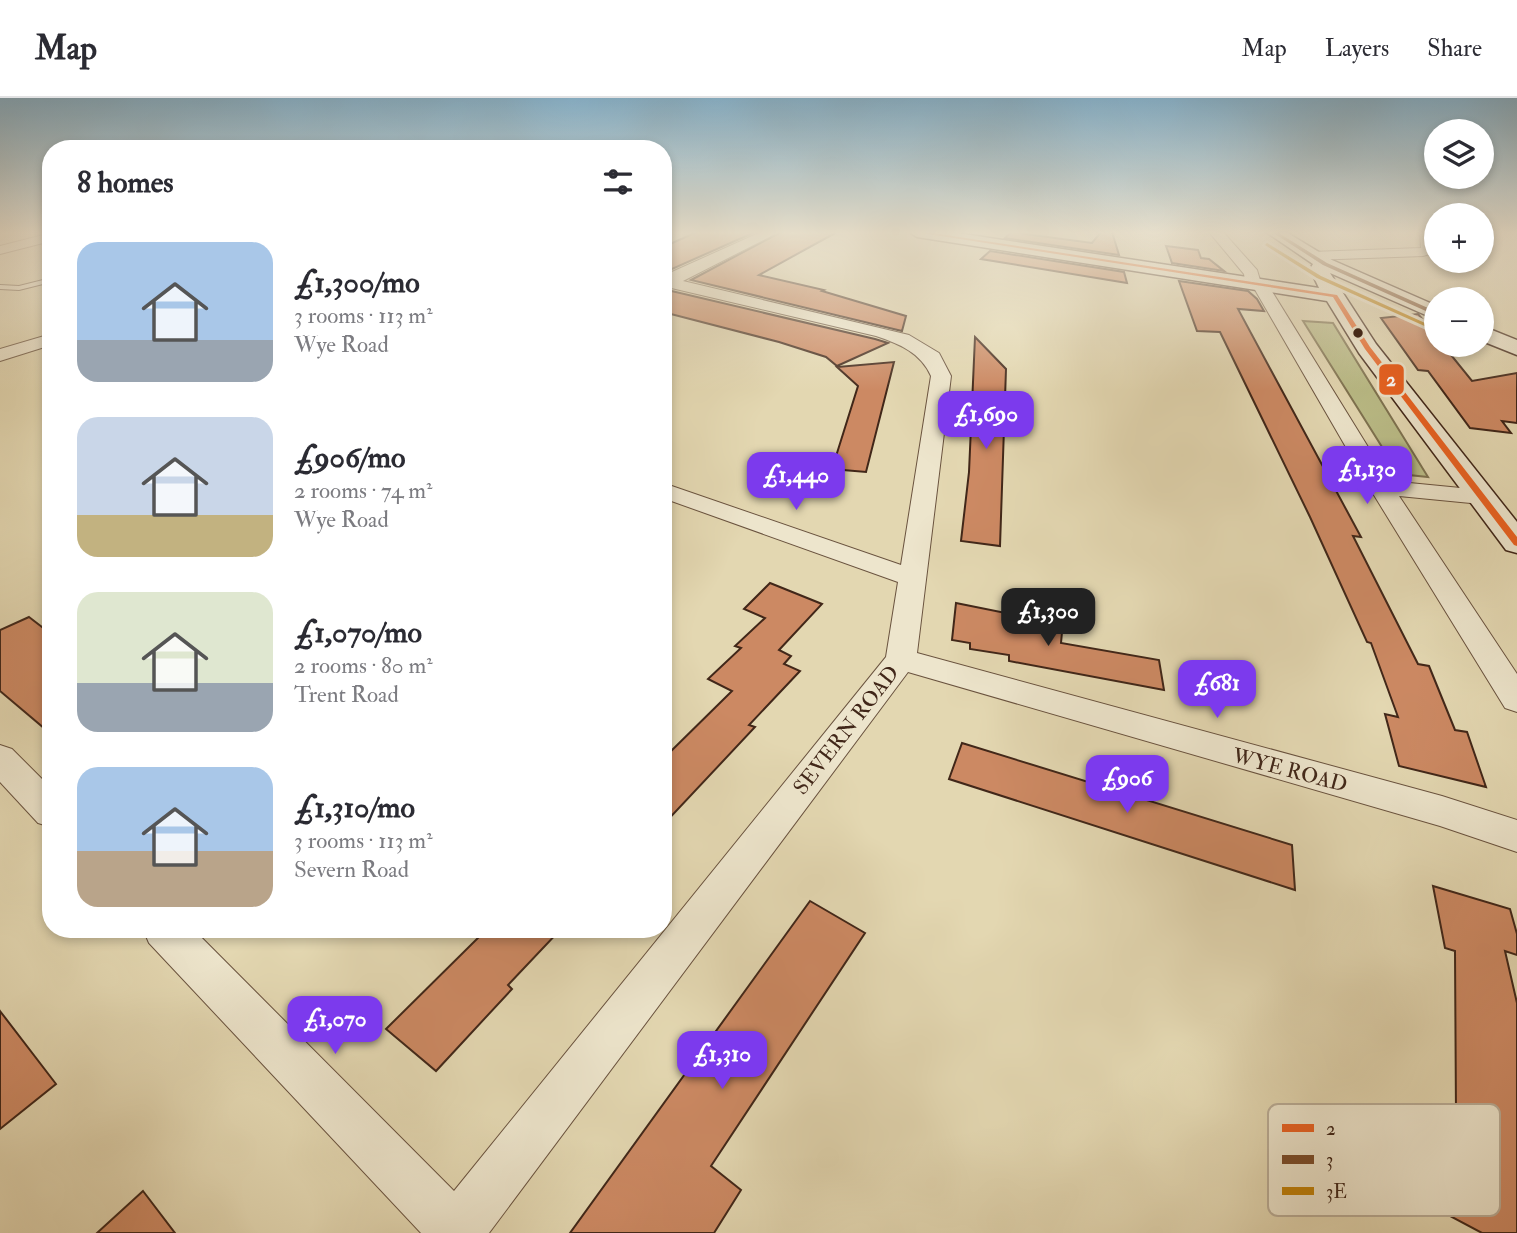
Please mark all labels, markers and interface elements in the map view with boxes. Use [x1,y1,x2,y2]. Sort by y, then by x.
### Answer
text: Map [35,28,97,69]
text: Map [1242,33,1287,64]
text: Layers [1325,33,1389,64]
text: Share [1427,33,1482,64]
map controls [1424,119,1494,357]
button: layers [1424,119,1494,189]
icon: filters [599,163,637,201]
text: 8 homes [77,164,174,201]
button: + [1424,203,1494,273]
text: £1,300/mo [294,264,420,301]
icon: home [133,270,217,354]
button: − [1424,287,1494,357]
text: 3 rooms · 113 m² [294,301,433,330]
unlabelled marker [1351,326,1365,340]
text: Wye Road [294,330,389,359]
line badge: 2 [1378,363,1405,396]
text: 2 [1386,368,1396,392]
pin: £1,690 [929,392,1043,451]
text: £1,690 [954,399,1018,428]
text: £906/mo [294,439,405,476]
icon: home [133,445,217,529]
pin: £1,130 [1310,446,1424,506]
pin: £1,440 [739,452,853,512]
text: £1,130 [1338,454,1396,483]
text: £1,440 [763,460,829,489]
text: 2 rooms · 74 m² [294,476,433,505]
text: Wye Road [294,505,389,534]
pin: £1,300 [991,588,1105,648]
text: £1,300 [1017,596,1079,625]
text: £1,070/mo [294,614,422,651]
icon: home [133,620,217,704]
text: 2 rooms · 80 m² [294,651,433,680]
street label: SEVERN ROAD [788,660,905,800]
pin: £681 [1176,660,1258,720]
text: £681 [1194,668,1240,697]
text: Trent Road [294,680,399,709]
street label: WYE ROAD [1229,742,1350,799]
pin: £906 [1086,756,1168,815]
text: £906 [1102,763,1152,792]
text: £1,310/mo [294,789,415,826]
icon: home [133,795,217,879]
text: 3 rooms · 113 m² [294,826,433,855]
text: Severn Road [294,855,409,884]
pin: £1,070 [278,996,392,1056]
text: £1,070 [303,1004,367,1033]
pin: £1,310 [665,1032,779,1091]
text: £1,310 [693,1039,751,1068]
legend [1268,1104,1500,1216]
text: 2 [1326,1117,1336,1141]
text: 3 [1326,1148,1333,1172]
text: 3E [1326,1180,1347,1204]

